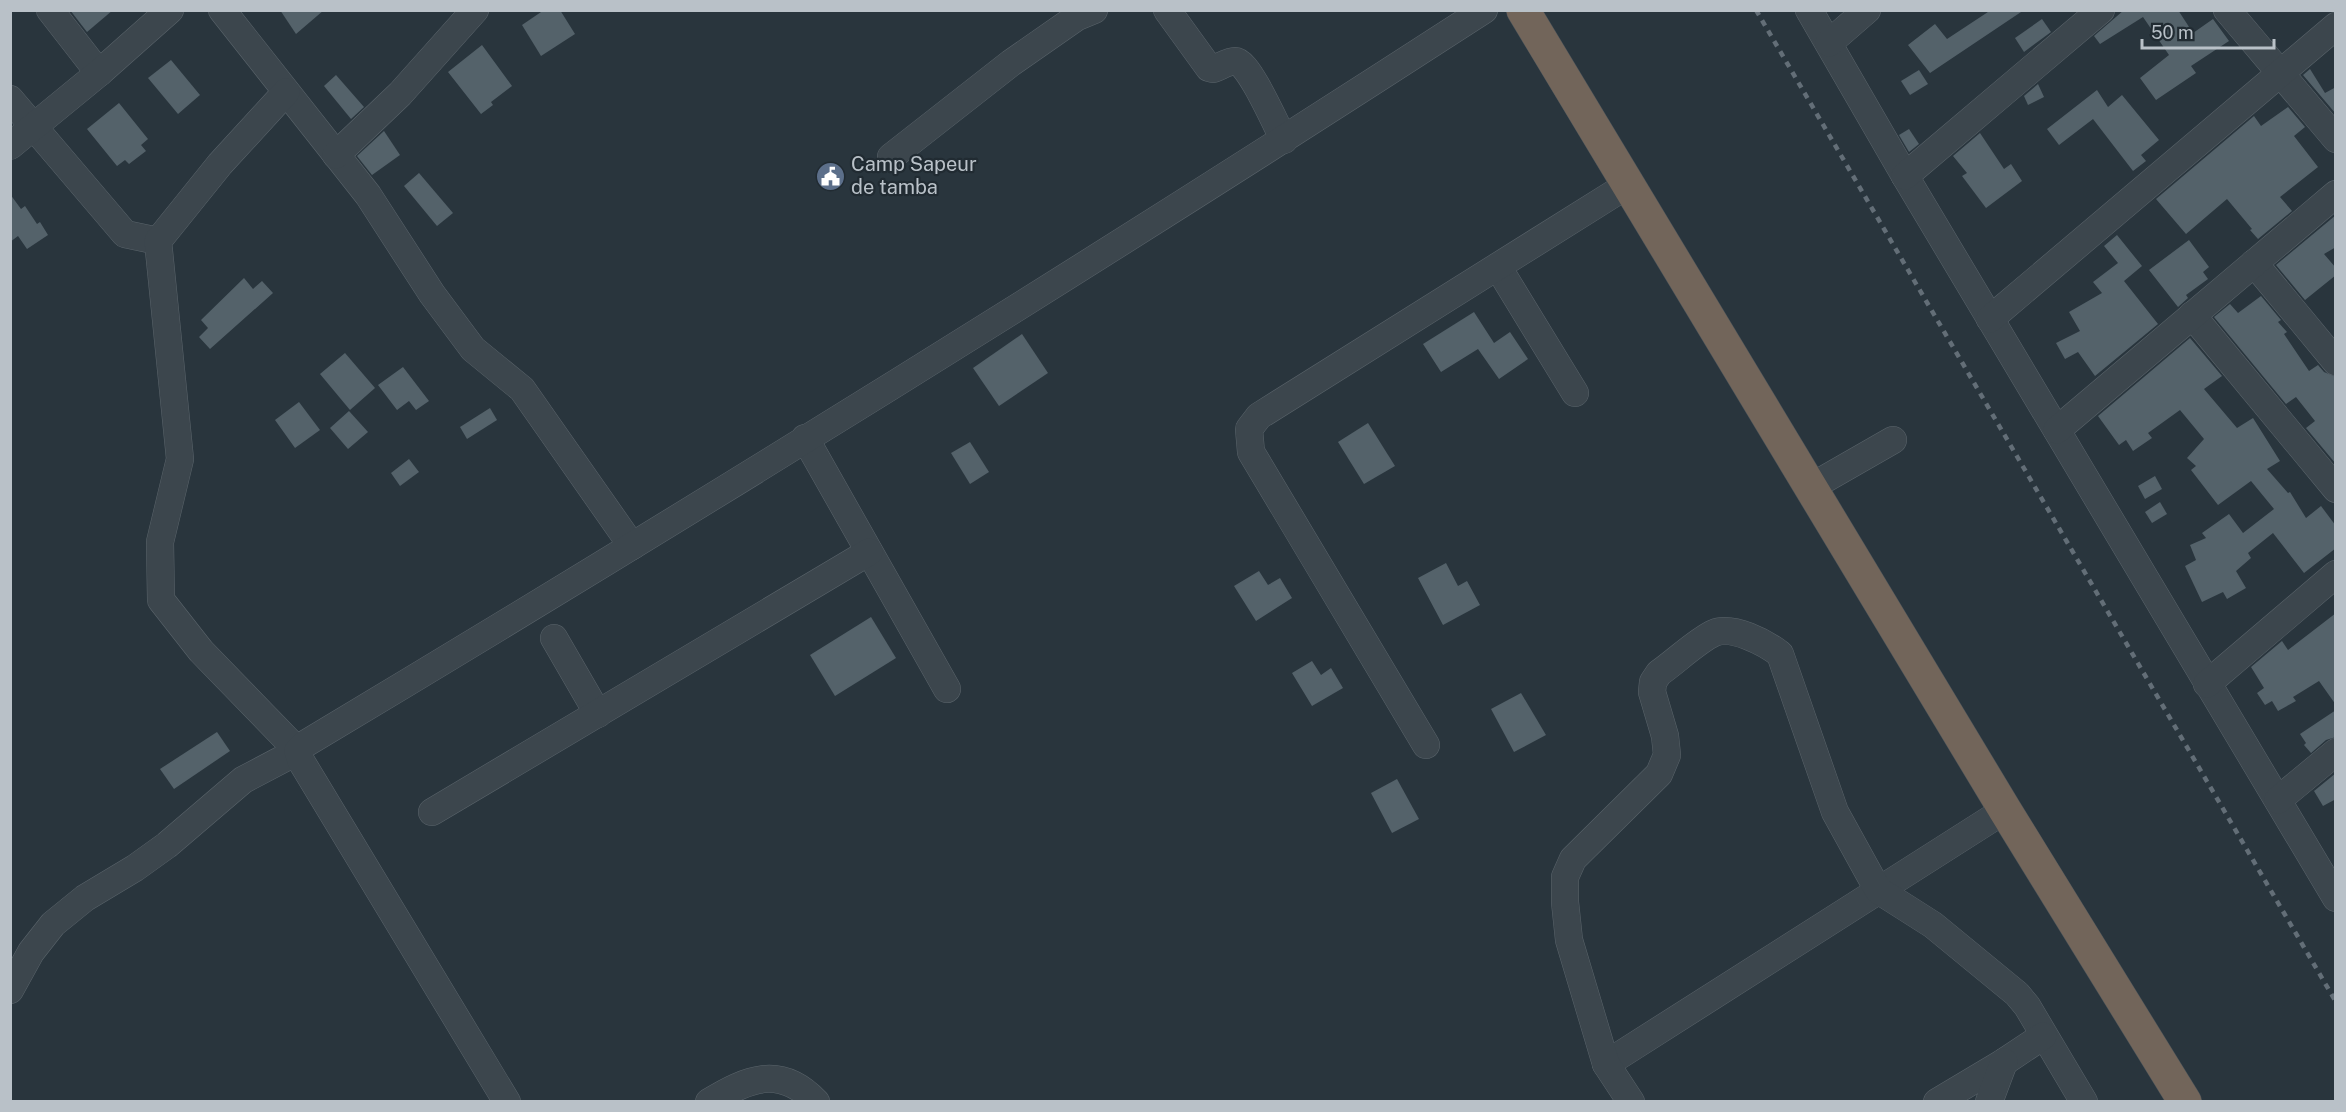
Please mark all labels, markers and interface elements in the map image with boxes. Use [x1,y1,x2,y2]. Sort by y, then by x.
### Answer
scale bar [2142,12,2274,50]
text: 50 m [2151,22,2194,43]
place label: Camp Sapeur de tamba [851,152,977,199]
public building icon: Camp Sapeur de tamba [814,160,846,192]

